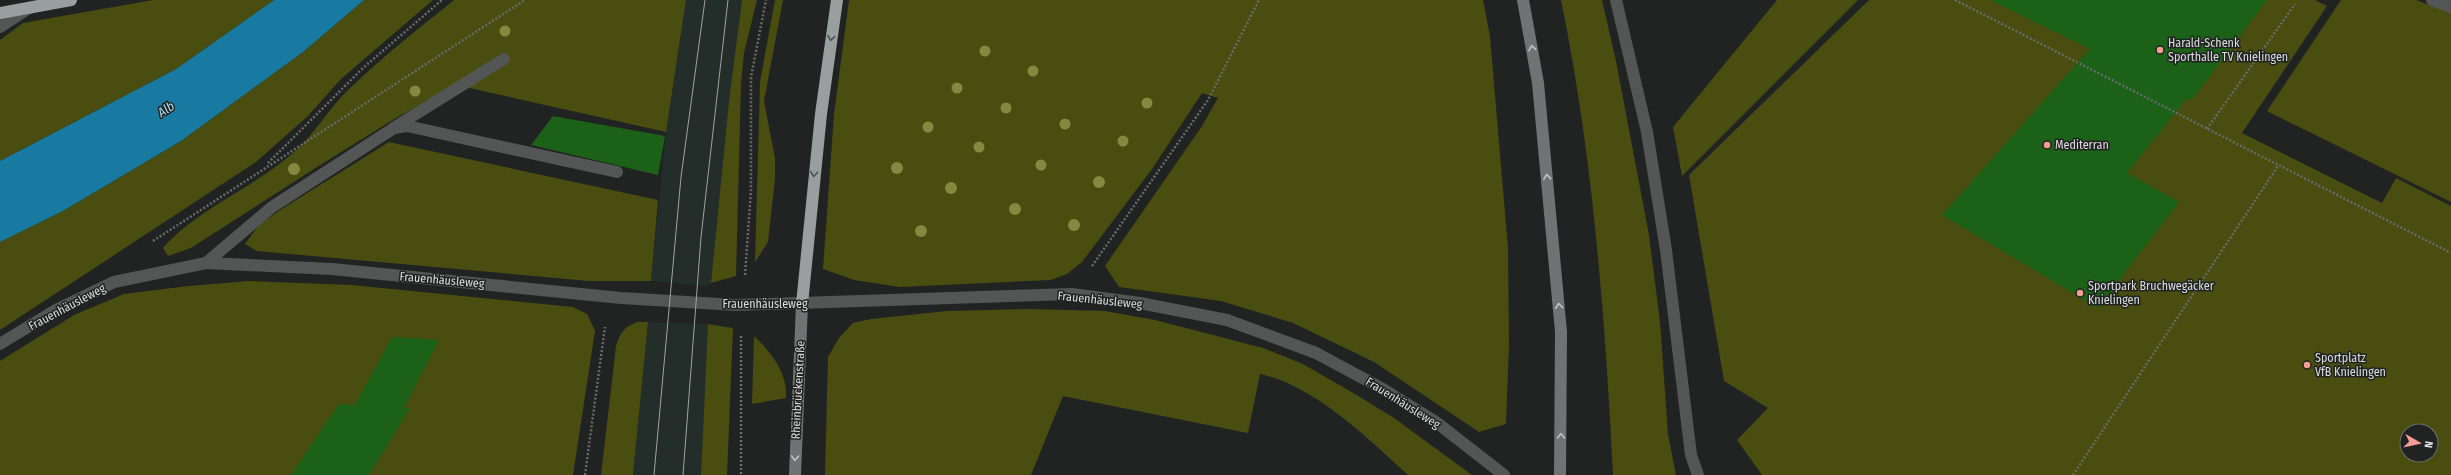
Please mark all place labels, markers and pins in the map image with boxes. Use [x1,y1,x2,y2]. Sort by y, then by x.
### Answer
place label: Harald-Schenk Sporthalle TV Knielingen [2168,36,2288,64]
marker: Harald-Schenk Sporthalle TV Knielingen [2155,45,2165,55]
place label: Mediterran [2055,138,2109,152]
marker: Mediterran [2042,140,2052,150]
place label: Sportpark Bruchwegäcker Knielingen [2088,279,2215,307]
marker: Sportpark Bruchwegäcker Knielingen [2075,288,2085,298]
place label: Sportplatz VfB Knielingen [2315,351,2386,379]
marker: Sportplatz VfB Knielingen [2302,360,2312,370]

